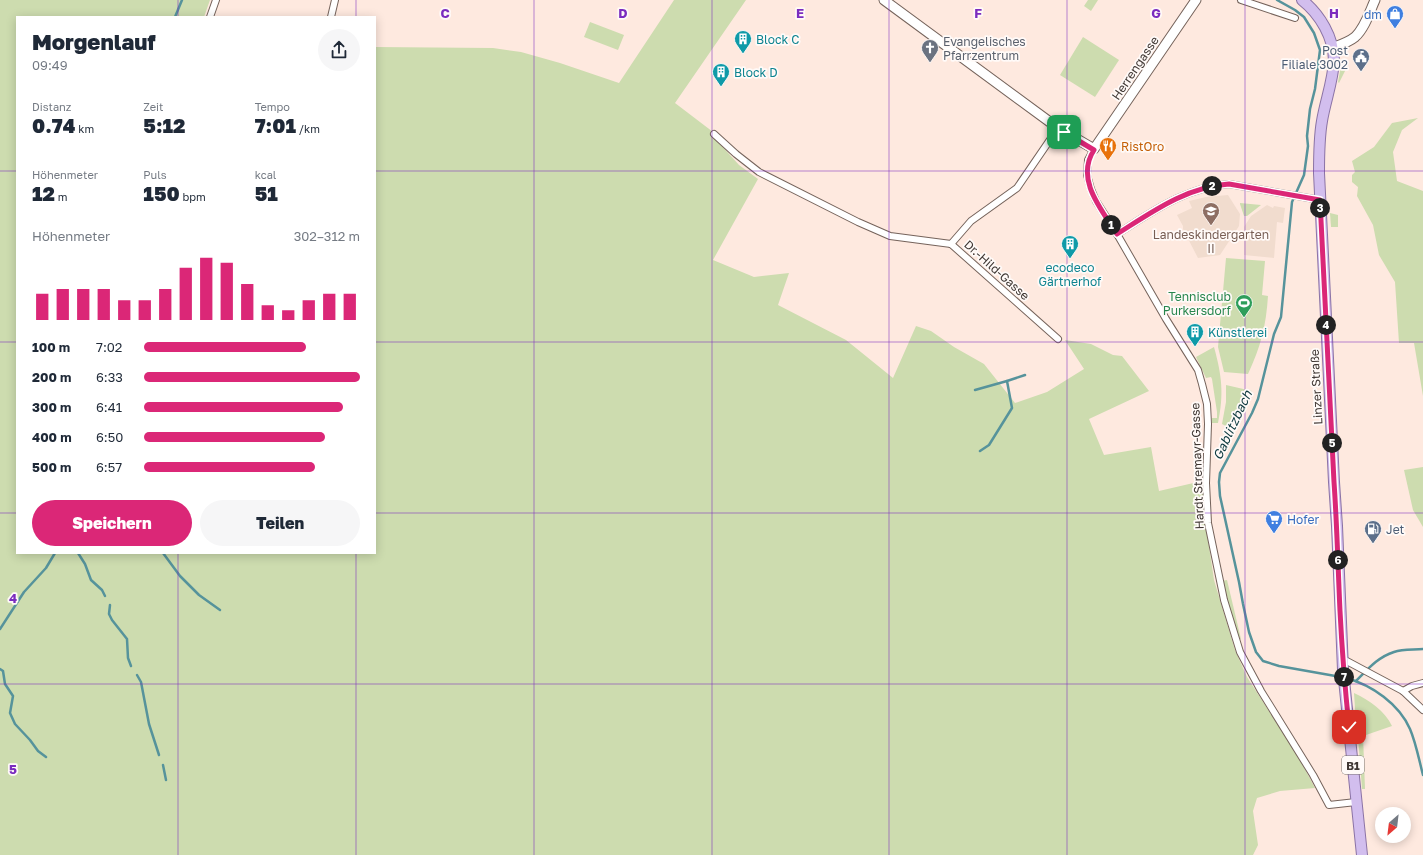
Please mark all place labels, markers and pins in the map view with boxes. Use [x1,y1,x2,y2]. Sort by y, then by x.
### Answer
shop icon: dm [1385,4,1405,29]
place label: dm [1364,7,1382,22]
building icon: Block C [733,29,753,54]
place label: Block C [756,32,799,47]
place label: Evangelisches Pfarrzentrum [943,34,1026,63]
church icon: Evangelisches Pfarrzentrum [920,38,940,63]
place label: Post Filiale 3002 [1281,43,1348,72]
public building icon: Post Filiale 3002 [1351,47,1371,72]
building icon: Block D [711,62,731,87]
place label: Block D [734,65,778,80]
pin [1047,115,1081,149]
restaurant icon: RistOro [1098,136,1118,161]
place label: RistOro [1121,139,1164,154]
pin: 2 [1202,176,1222,196]
pin: 3 [1310,198,1330,218]
school or university icon: Landeskindergarten II [1201,201,1221,226]
pin: 1 [1101,215,1121,235]
place label: Landeskindergarten II [1153,227,1269,256]
building icon: ecodeco Gärtnerhof [1060,234,1080,259]
place label: ecodeco Gärtnerhof [1039,260,1102,289]
place label: Tennisclub Purkersdorf [1163,289,1232,318]
sports icon: Tennisclub Purkersdorf [1234,293,1254,318]
pin: 4 [1316,315,1336,335]
building icon: Künstlerei [1185,322,1205,347]
place label: Künstlerei [1208,325,1267,340]
pin: 5 [1322,433,1342,453]
supermarket icon: Hofer [1264,509,1284,534]
place label: Hofer [1287,512,1319,527]
fuel station icon: Jet [1363,519,1383,544]
place label: Jet [1386,522,1405,537]
pin: 6 [1328,550,1348,570]
pin: 7 [1334,667,1354,687]
pin [1332,710,1366,744]

